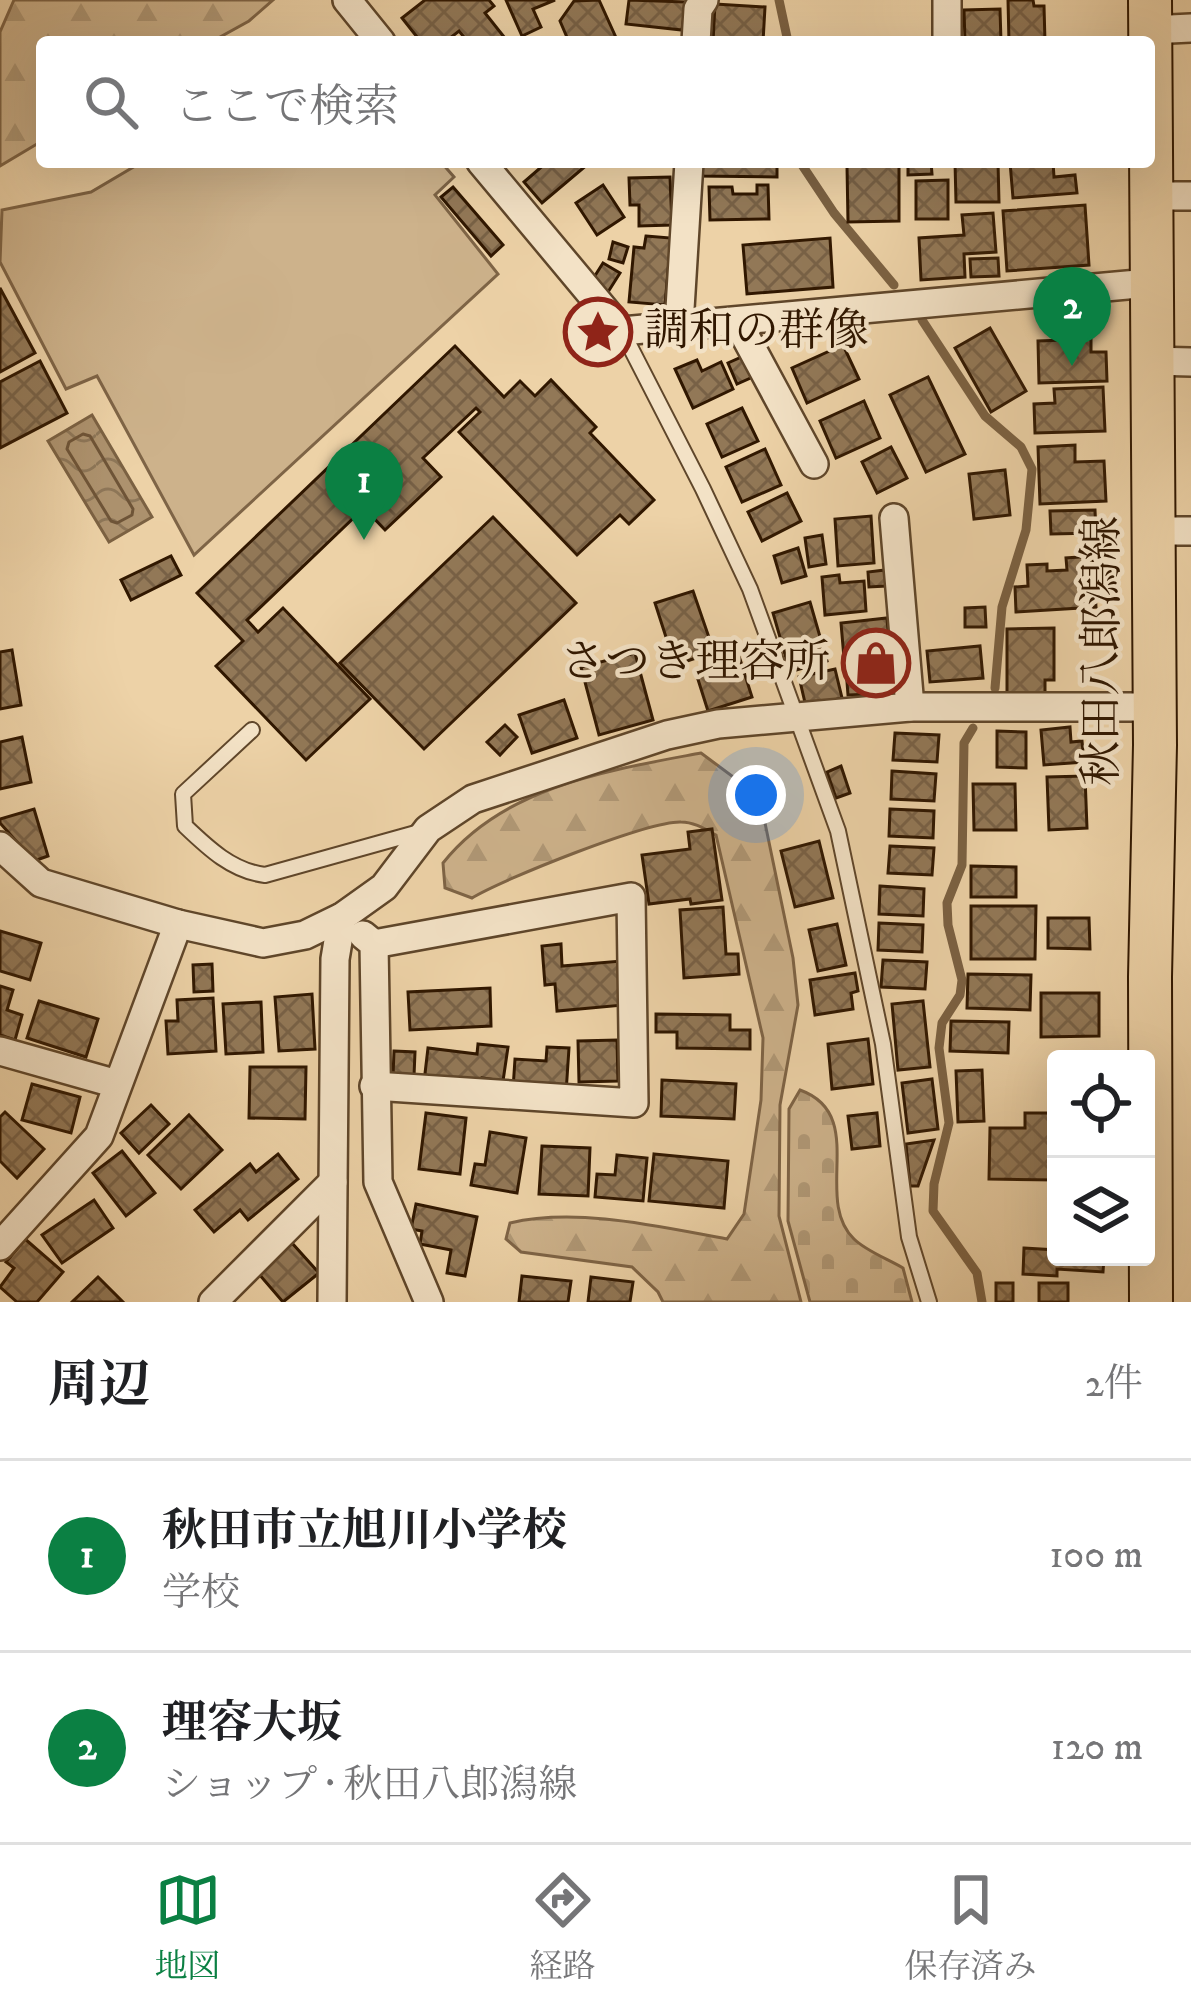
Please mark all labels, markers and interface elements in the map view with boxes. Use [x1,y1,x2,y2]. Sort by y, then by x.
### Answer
search box [36,36,1155,168]
icon: search [78,69,144,135]
text: ここで検索 [174,80,399,136]
pin: 2 [1033,267,1111,366]
place icon: 調和の群像 [563,297,633,367]
place label: 調和の群像 [644,304,869,360]
pin: 1 [325,441,403,540]
street label: 秋田八郎潟線 [1075,516,1131,786]
shop icon: さつき理容所 [841,628,911,698]
place label: さつき理容所 [560,635,830,691]
your location [726,765,786,825]
map controls [1047,1050,1155,1266]
button: locate [1047,1050,1155,1158]
button: layers [1047,1158,1155,1266]
text: 周辺 [48,1354,150,1418]
text: 2件 [1085,1360,1143,1409]
text: 秋田市立旭川小学校 [162,1504,567,1560]
text: 1 [80,1531,94,1580]
text: 100 m [1049,1531,1143,1580]
text: 学校 [162,1569,240,1618]
text: 理容大坂 [162,1696,342,1752]
text: 2 [77,1723,97,1772]
text: 120 m [1051,1723,1143,1772]
text: ショップ · 秋田八郎潟線 [162,1761,577,1810]
tab: 地図 [155,1867,221,1988]
tab: 経路 [530,1867,596,1988]
tab: 保存済み [905,1867,1037,1988]

